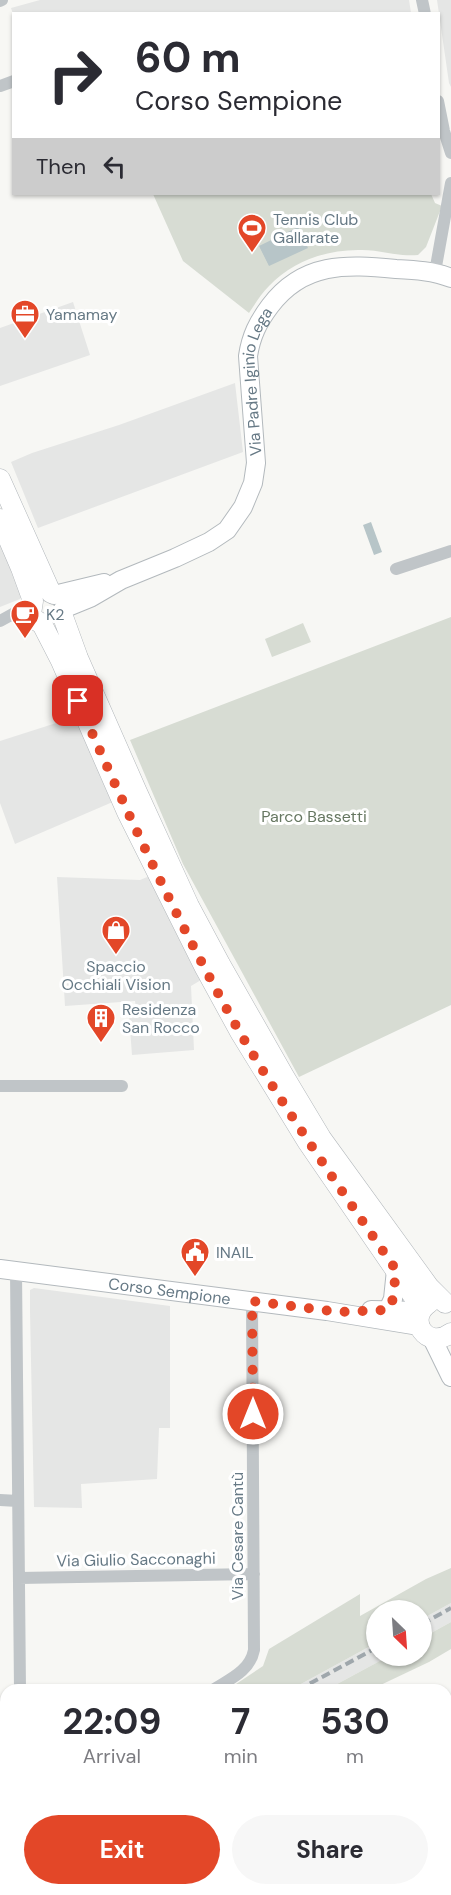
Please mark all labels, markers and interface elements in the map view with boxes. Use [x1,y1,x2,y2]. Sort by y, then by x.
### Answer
text: 60 m [135,30,241,85]
icon: right [36,36,114,114]
text: Corso Sempione [135,83,342,118]
icon: left [98,150,131,183]
text: Then [36,152,86,181]
place label: Tennis Club Gallarate [273,209,358,248]
sports icon: Tennis Club Gallarate [236,212,268,254]
office icon: Yamamay [9,298,41,340]
street label: Via Padre Iginio Lega [238,303,277,457]
place label: Yamamay [46,304,117,325]
cafe icon: K2 [9,598,41,640]
place label: K2 [46,604,65,625]
pin [52,675,103,726]
icon: arrive [61,684,94,717]
park label: Parco Bassetti [261,806,367,827]
shop icon: Spaccio Occhiali Vision [100,914,132,956]
place label: Spaccio Occhiali Vision [61,956,171,995]
place label: Residenza San Rocco [122,999,200,1038]
building icon: Residenza San Rocco [85,1002,117,1044]
public building icon: INAIL [179,1236,211,1278]
place label: INAIL [216,1242,254,1263]
street label: Corso Sempione [107,1273,232,1310]
position arrow [221,1382,285,1446]
street label: Via Cesare Cantù [227,1472,248,1600]
street label: Via Giulio Sacconaghi [56,1548,216,1571]
north arrow [366,1600,432,1666]
map controls [366,1600,432,1666]
text: 22:09 [62,1698,161,1745]
text: 7 [231,1698,250,1745]
text: 530 [320,1698,390,1745]
text: Arrival [83,1743,141,1769]
text: min [224,1743,258,1769]
text: m [346,1743,364,1769]
button: Exit [24,1815,220,1884]
button: Share [232,1815,428,1884]

